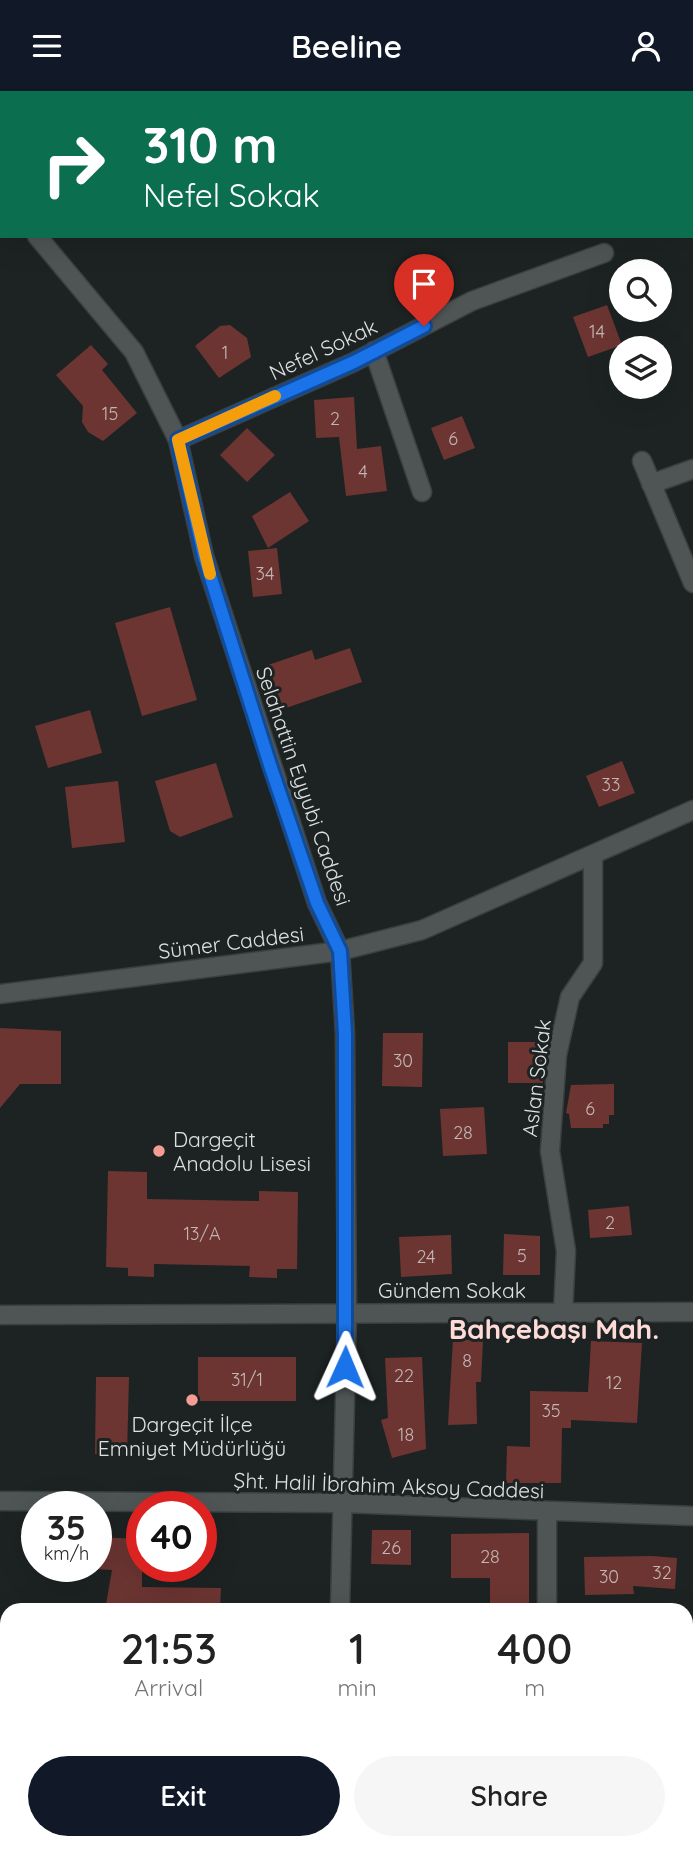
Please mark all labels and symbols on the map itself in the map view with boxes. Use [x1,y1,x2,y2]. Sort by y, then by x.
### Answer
pin [394,254,454,326]
street label: Nefel Sokak [265,313,381,385]
house number: 14 [589,320,605,343]
house number: 1 [222,341,228,364]
house number: 15 [102,402,118,425]
house number: 2 [330,407,340,430]
house number: 6 [448,427,458,450]
house number: 4 [358,460,368,483]
house number: 34 [256,562,274,585]
street label: Selahattin Eyyubi Caddesi [251,663,357,909]
house number: 33 [602,773,620,796]
street label: Sümer Caddesi [157,920,305,964]
street label: Aslan Sokak [516,1018,556,1138]
house number: 30 [393,1049,413,1072]
house number: 6 [585,1097,595,1120]
house number: 28 [453,1121,473,1144]
place label: Dargeçit Anadolu Lisesi [173,1126,311,1176]
marker: Dargeçit Anadolu Lisesi [151,1143,167,1159]
house number: 2 [605,1211,615,1234]
house number: 13/A [183,1222,221,1245]
house number: 5 [517,1244,527,1267]
house number: 24 [416,1245,436,1268]
street label: Gündem Sokak [378,1277,526,1303]
district label: Bahçebaşı Mah. [449,1311,659,1346]
position arrow [308,1330,382,1404]
house number: 8 [462,1349,472,1372]
house number: 22 [394,1364,414,1387]
house number: 31/1 [231,1368,263,1391]
house number: 12 [606,1371,622,1394]
marker: Dargeçit İlçe Emniyet Müdürlüğü [184,1392,200,1408]
house number: 35 [541,1399,561,1422]
place label: Dargeçit İlçe Emniyet Müdürlüğü [98,1411,286,1461]
house number: 18 [398,1423,414,1446]
street label: Şht. Halil İbrahim Aksoy Caddesi [233,1467,545,1503]
speed limit sign: 40 [126,1491,217,1582]
house number: 26 [381,1536,401,1559]
house number: 28 [480,1545,500,1568]
house number: 32 [652,1561,672,1584]
house number: 30 [599,1565,619,1588]

